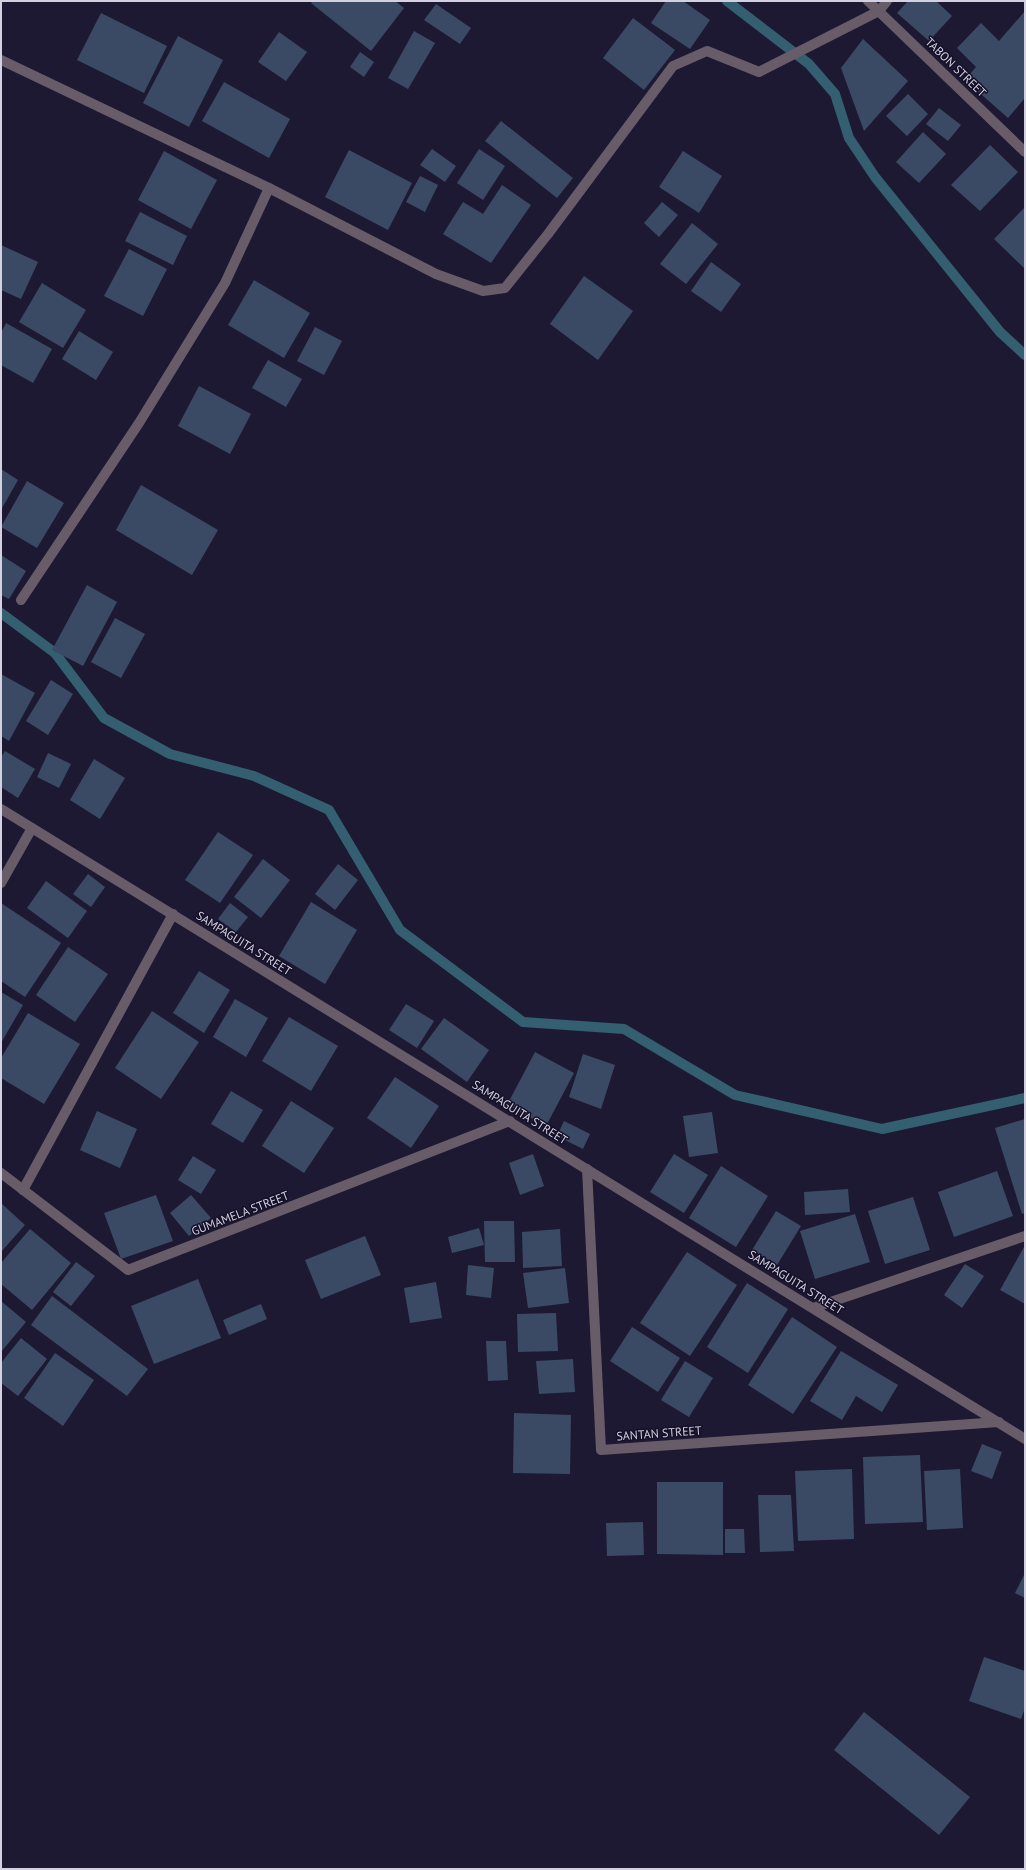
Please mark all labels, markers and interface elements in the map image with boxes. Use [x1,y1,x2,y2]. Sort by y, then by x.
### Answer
street label: TABON STREET [922,34,990,100]
street label: SAMPAGUITA STREET [194,908,295,979]
street label: SAMPAGUITA STREET [470,1077,571,1148]
street label: GUMAMELA STREET [189,1187,291,1239]
street label: SAMPAGUITA STREET [746,1247,847,1318]
street label: SANTAN STREET [616,1423,702,1443]

